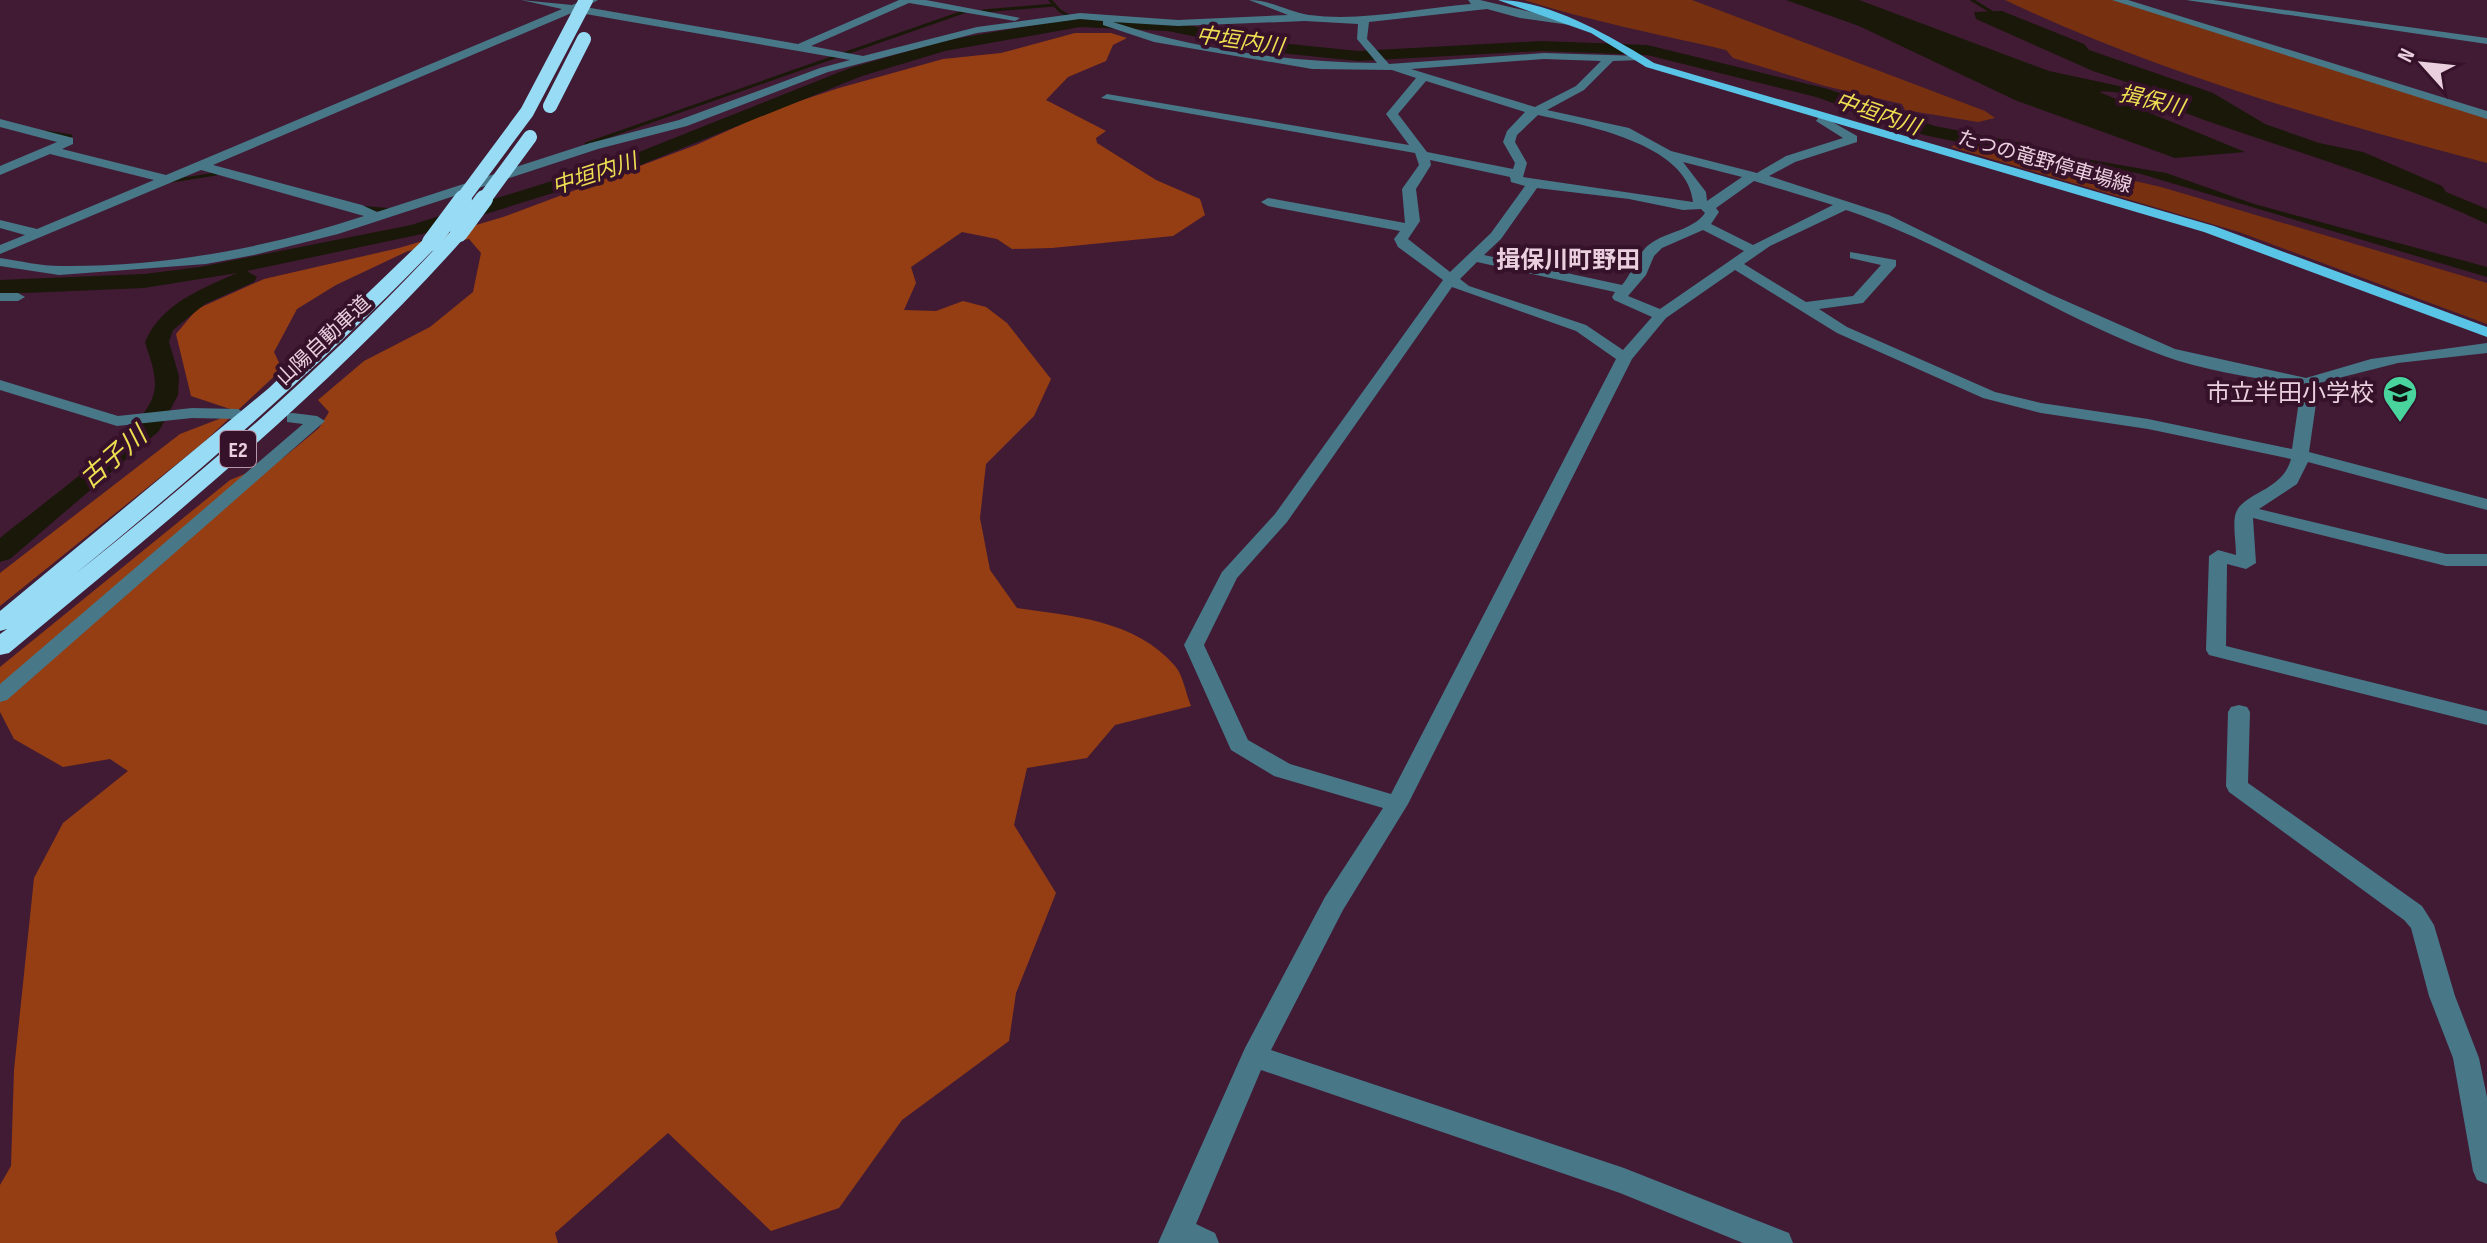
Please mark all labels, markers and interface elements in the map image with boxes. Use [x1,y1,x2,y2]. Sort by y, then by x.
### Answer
water label: 中垣内川 [1194,22,1287,61]
north arrow [2383,24,2463,104]
text: N [2392,44,2421,67]
water label: 揖保川 [2116,81,2189,122]
water label: 中垣内川 [1832,87,1925,142]
street label: たつの竜野停車場線 [1955,126,2135,198]
water label: 中垣内川 [548,147,642,201]
district label: 揖保川町野田 [1496,246,1640,275]
street label: 山陽自動車道 [272,291,376,390]
school or university icon: 市立半田小学校 [2381,374,2419,424]
place label: 市立半田小学校 [2206,379,2374,408]
water label: 古子川 [74,419,156,495]
road number: E2 [220,431,256,467]

